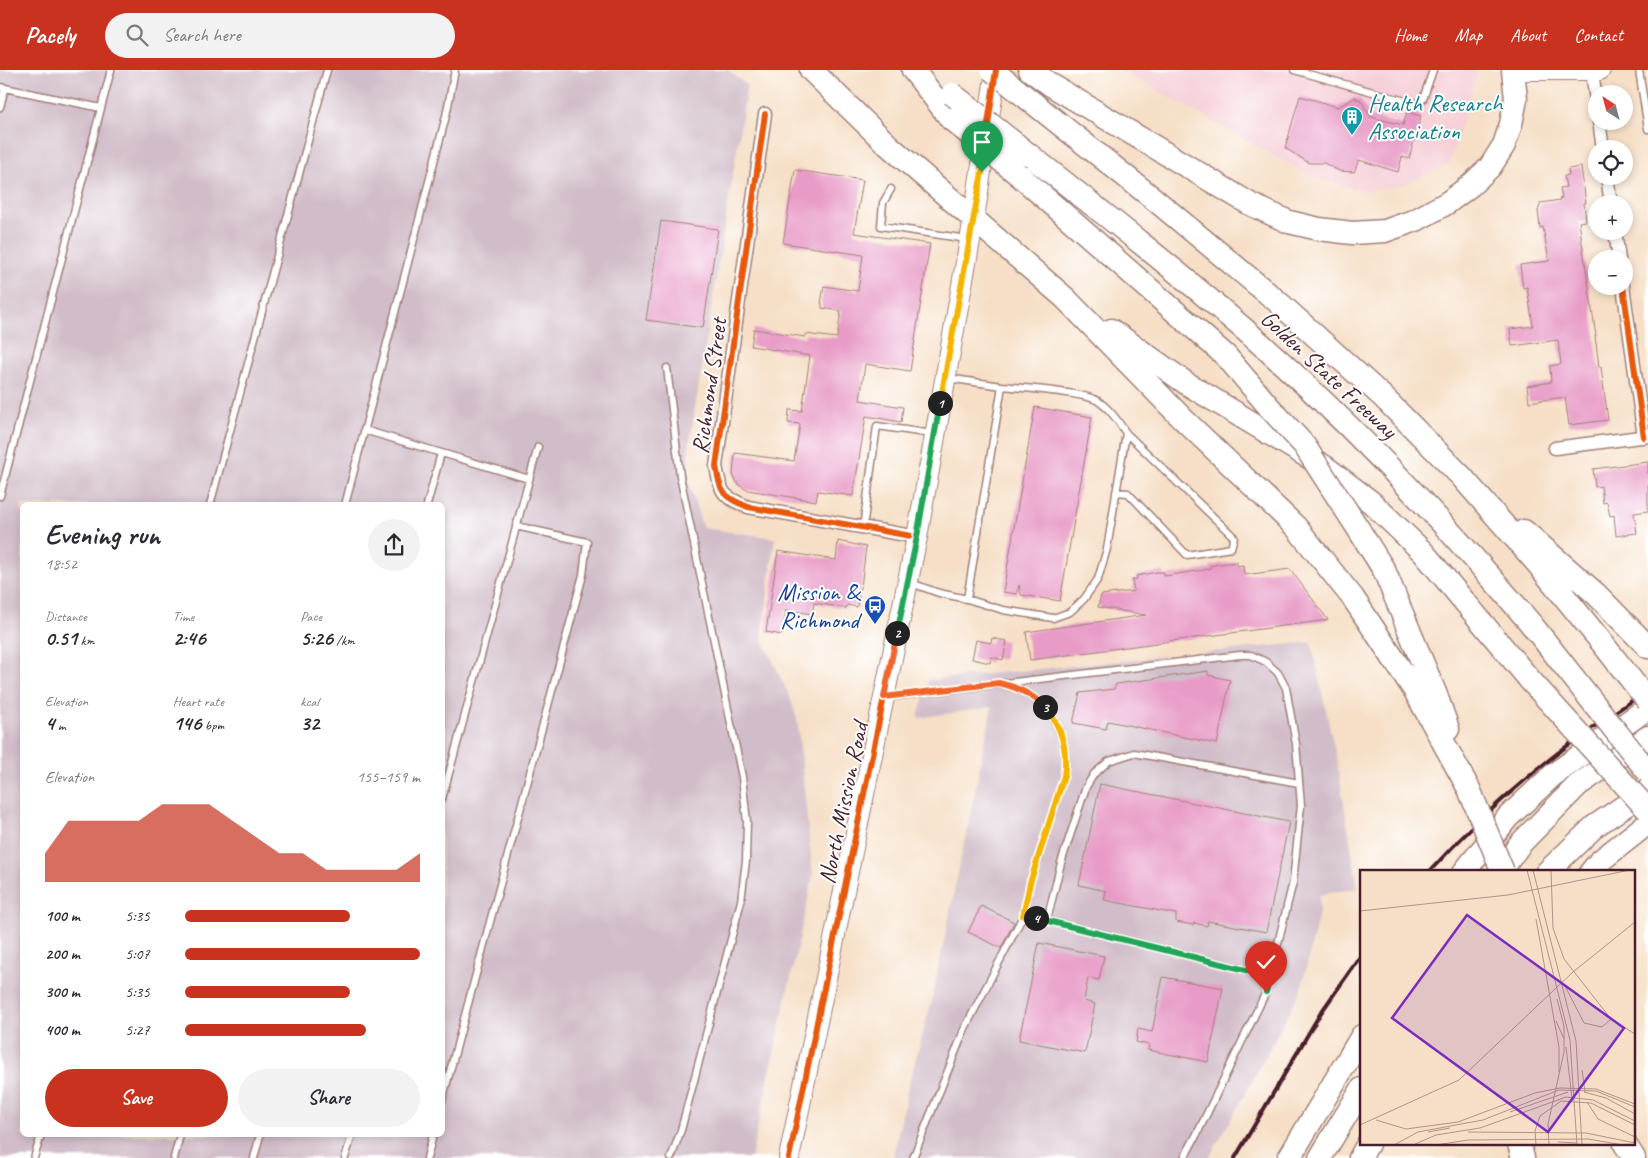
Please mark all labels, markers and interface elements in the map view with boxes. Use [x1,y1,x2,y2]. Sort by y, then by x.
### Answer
search box [105,13,455,58]
text: Pacely [25,20,75,50]
icon: search [123,21,151,49]
text: Search here [163,23,241,47]
text: Home [1394,24,1427,46]
text: Map [1455,24,1482,46]
text: About [1510,24,1546,46]
text: Contact [1574,24,1623,46]
north arrow [1588,85,1632,130]
map controls [1588,85,1633,295]
place label: Health Research Association [1368,88,1504,146]
building icon: Health Research Association [1340,105,1364,136]
pin [961,121,1003,172]
icon: arrive [968,128,996,156]
button: locate [1588,140,1633,185]
button: + [1588,195,1633,240]
button: − [1588,250,1633,295]
street label: Golden State Freeway [1254,303,1405,446]
street label: Richmond Street [685,314,734,456]
pin: 1 [928,390,952,416]
text: 1 [937,395,944,412]
text: Evening run [45,517,160,552]
button: share [368,519,420,571]
text: 18:52 [45,554,77,574]
place label: Mission & Richmond [778,577,863,635]
bus stop icon: Mission & Richmond [863,594,887,625]
text: Distance [45,608,87,625]
text: Time [173,608,194,625]
text: Pace [300,608,322,625]
pin: 2 [884,620,910,646]
text: 0.51 [45,625,77,651]
text: 2:46 [173,625,206,651]
text: 5:26 [300,625,333,651]
text: 2 [894,625,901,642]
text: km [77,632,94,649]
text: /km [333,632,355,649]
text: Elevation [45,693,88,710]
text: Heart rate [173,693,224,710]
text: kcal [300,693,319,710]
pin: 3 [1032,694,1058,720]
text: 3 [1042,699,1049,716]
text: 4 [45,710,54,736]
text: 146 [173,710,201,736]
text: 32 [300,710,319,736]
street label: North Mission Road [811,716,875,886]
text: m [54,717,66,734]
text: bpm [201,717,224,734]
text: Elevation [45,767,94,787]
text: 155–159 m [357,767,420,787]
inset map [1360,870,1636,1146]
text: 100 m [45,906,80,926]
text: 5:35 [125,906,150,926]
pin: 4 [1024,906,1048,930]
text: 4 [1033,910,1040,927]
pin [1245,941,1287,992]
text: 200 m [45,944,80,964]
text: 5:07 [125,944,150,964]
icon: check [1252,948,1280,976]
text: 300 m [45,982,80,1002]
text: 5:35 [125,982,150,1002]
text: 400 m [45,1020,80,1040]
text: 5:27 [125,1020,150,1040]
button: Save [45,1069,228,1127]
button: Share [238,1069,420,1127]

